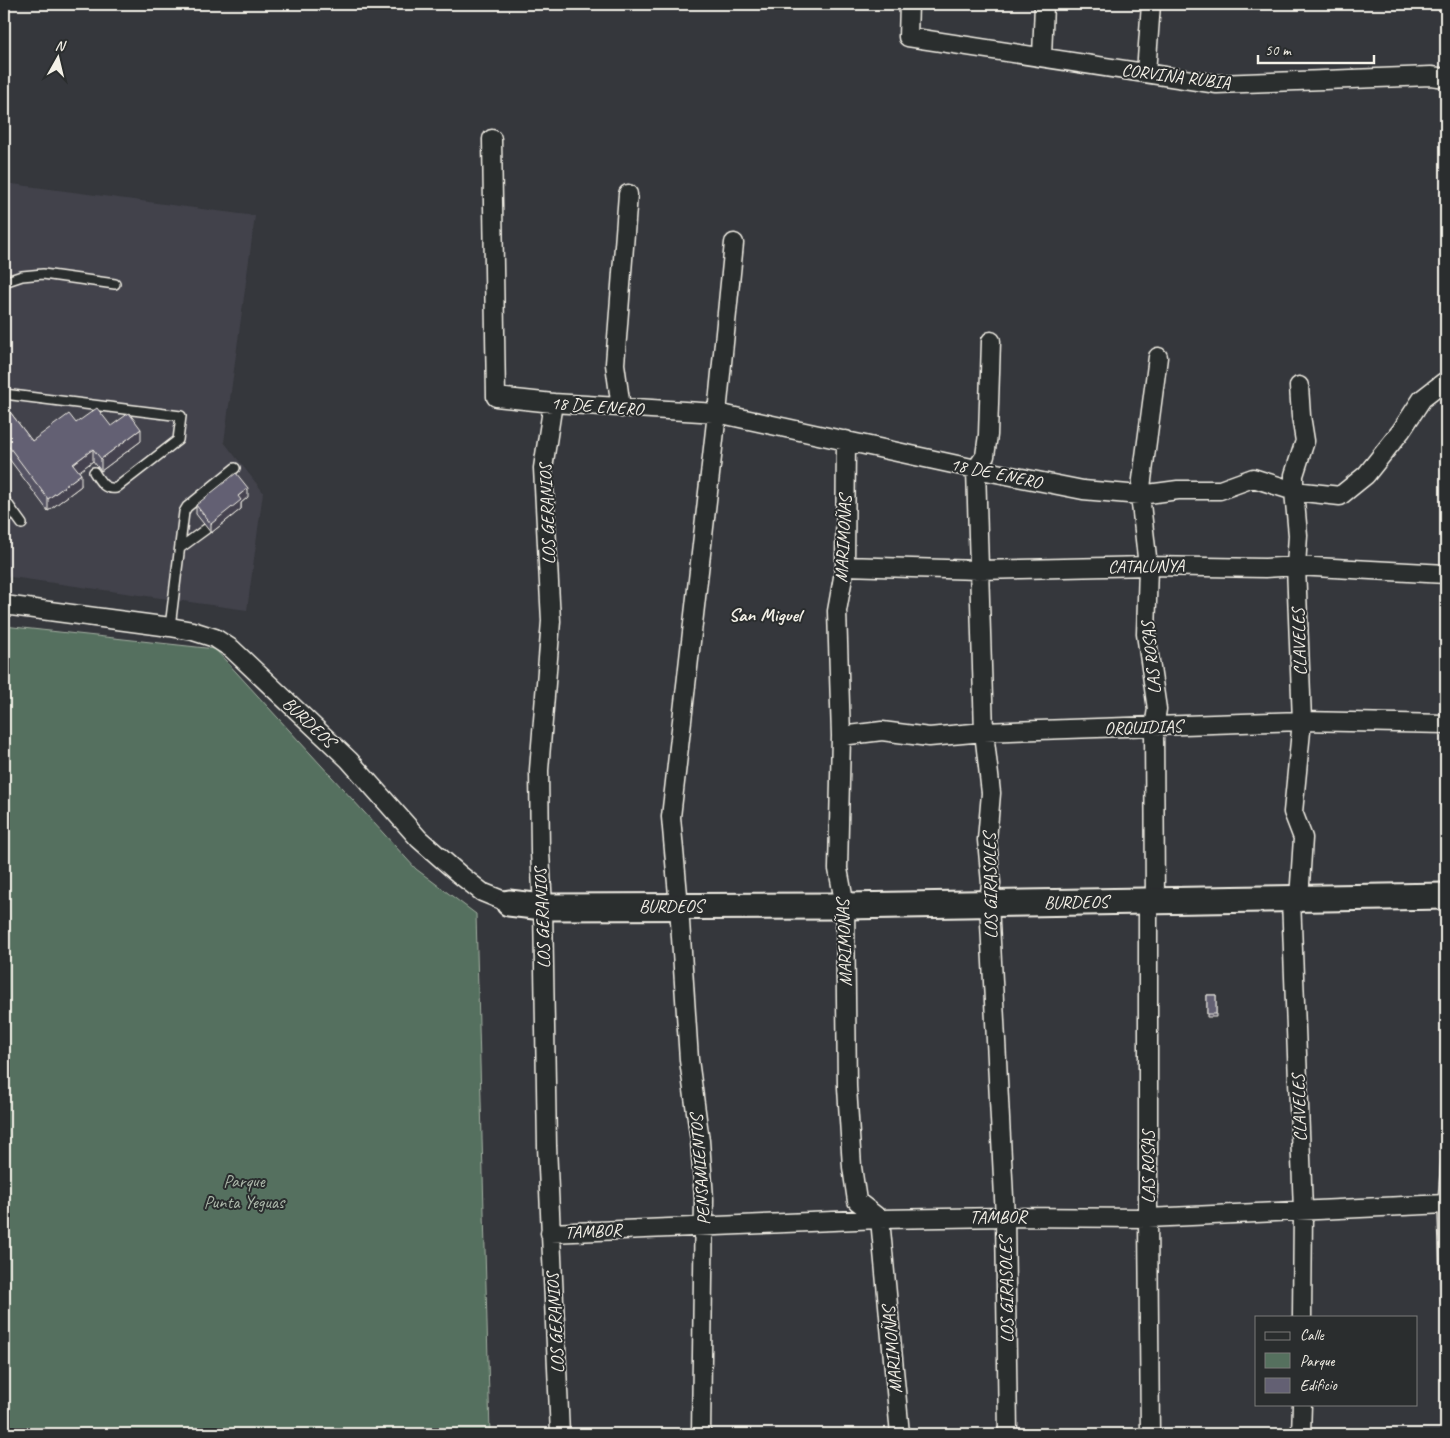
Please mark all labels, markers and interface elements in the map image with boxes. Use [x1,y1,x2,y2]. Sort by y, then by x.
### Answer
north arrow [32,32,82,82]
scale bar [1258,32,1374,64]
text: N [54,37,68,55]
text: 50 m [1265,41,1292,60]
street label: CORVINA RUBIA [1120,58,1233,94]
street label: 18 DE ENERO [550,392,646,420]
street label: 18 DE ENERO [949,453,1045,494]
street label: LOS GERANIOS [534,460,560,565]
street label: MARIMOÑAS [830,492,856,583]
street label: CATALUNYA [1108,554,1185,578]
district label: San Miguel [729,603,805,627]
street label: CLAVELES [1287,606,1311,676]
street label: LAS ROSAS [1136,618,1166,695]
street label: BURDEOS [278,692,342,754]
street label: ORQUIDIAS [1104,715,1186,739]
street label: LOS GIRASOLES [978,830,1002,939]
street label: LOS GERANIOS [529,864,555,969]
street label: BURDEOS [1044,890,1111,914]
street label: BURDEOS [639,895,706,917]
street label: MARIMOÑAS [831,896,857,987]
street label: CLAVELES [1287,1072,1311,1142]
street label: PENSAMIENTOS [685,1111,715,1226]
street label: LAS ROSAS [1137,1128,1159,1203]
park label: Parque Punta Yeguas [204,1170,286,1213]
street label: TAMBOR [970,1206,1029,1228]
street label: TAMBOR [564,1218,624,1243]
street label: LOS GIRASOLES [994,1234,1018,1343]
street label: LOS GERANIOS [541,1269,569,1374]
street label: MARIMOÑAS [877,1302,907,1394]
legend [1255,1316,1418,1406]
text: Calle [1300,1326,1325,1345]
text: Parque [1300,1352,1336,1371]
text: Edificio [1300,1376,1338,1395]

